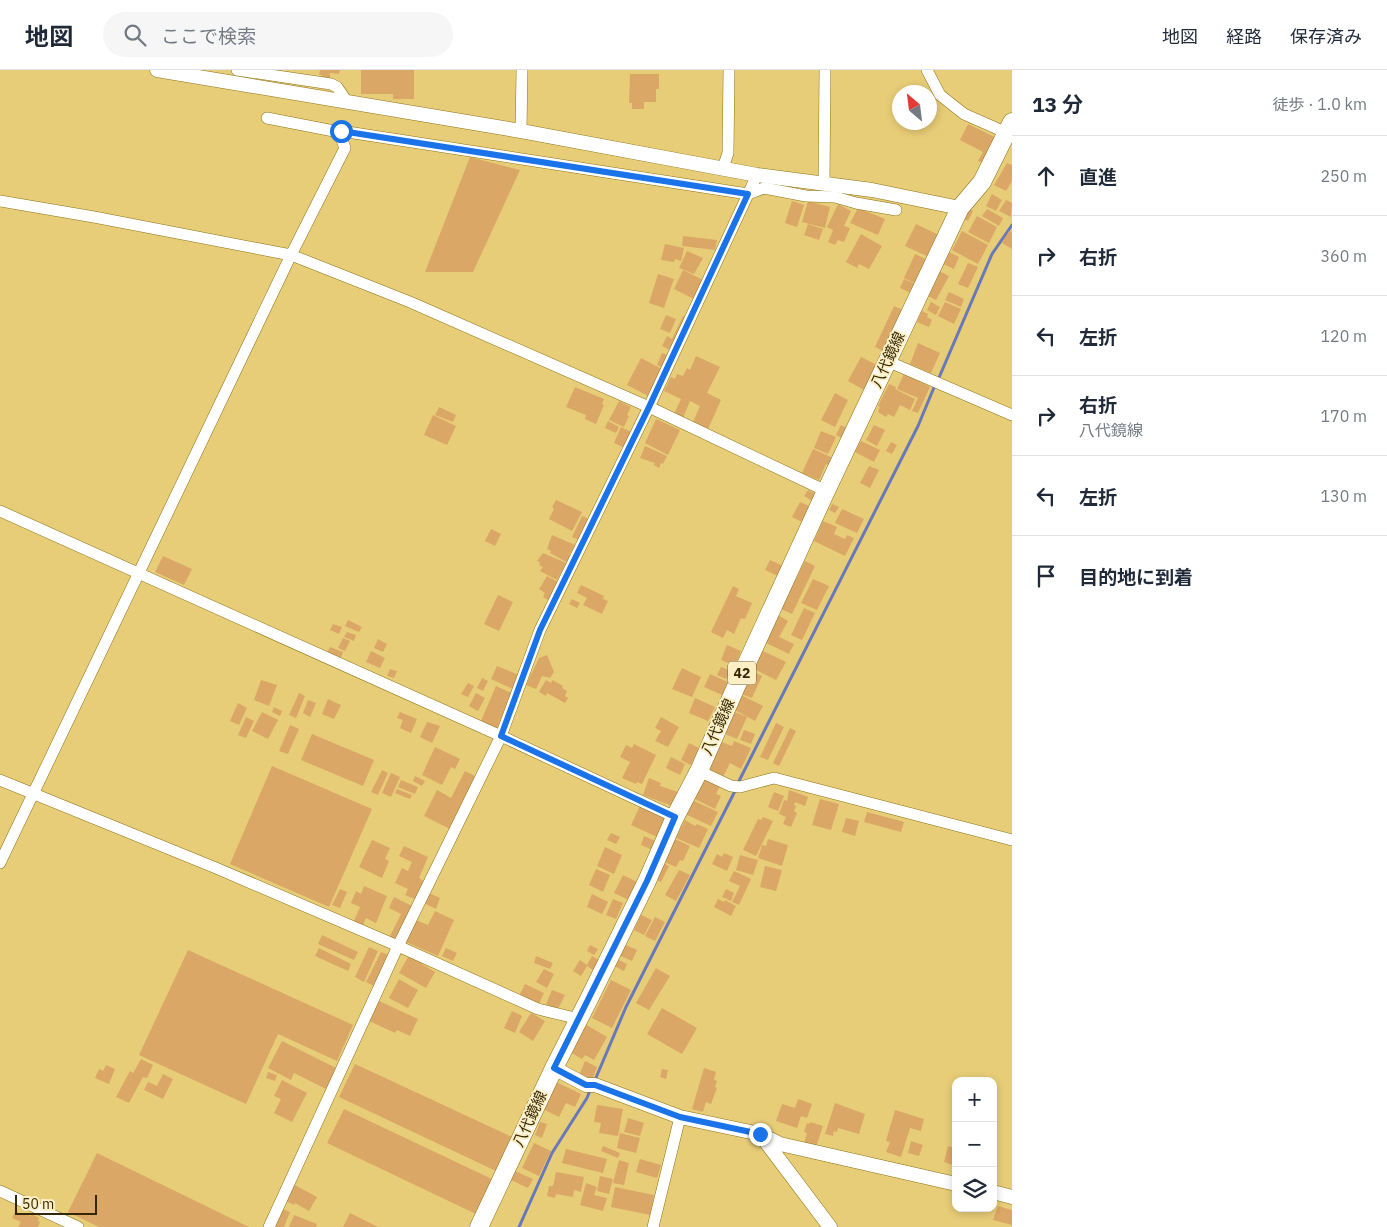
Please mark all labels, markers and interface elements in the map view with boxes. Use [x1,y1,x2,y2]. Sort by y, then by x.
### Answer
search box [103,12,453,57]
text: 地図 [25,20,73,52]
icon: search [121,21,149,49]
text: ここで検索 [161,24,256,48]
text: 地図 [1162,25,1198,48]
text: 経路 [1226,25,1262,48]
text: 保存済み [1290,25,1362,48]
north arrow [892,85,937,130]
text: 13 分 [1032,90,1083,118]
text: 徒歩 · 1.0 km [1273,94,1367,114]
route start [330,120,353,143]
icon: ahead [1032,162,1060,190]
text: 直進 [1079,165,1117,189]
text: 250 m [1320,166,1367,186]
icon: right [1032,242,1060,270]
text: 右折 [1079,245,1117,269]
text: 360 m [1320,246,1367,266]
icon: left [1032,322,1060,350]
text: 左折 [1079,325,1117,349]
text: 120 m [1320,326,1367,346]
street label: 八代鏡線 [866,329,909,391]
text: 右折 [1079,393,1117,417]
icon: right [1032,402,1060,430]
text: 170 m [1320,406,1367,426]
text: 八代鏡線 [1079,420,1143,440]
icon: left [1032,482,1060,510]
text: 左折 [1079,485,1117,509]
text: 130 m [1320,486,1367,506]
icon: arrive [1032,562,1060,590]
text: 目的地に到着 [1079,565,1193,589]
road number: 42 [728,662,756,684]
street label: 八代鏡線 [697,696,738,758]
map controls [952,1077,997,1212]
button: + [952,1077,997,1122]
street label: 八代鏡線 [508,1088,551,1150]
button: − [952,1122,997,1167]
route end [749,1123,772,1146]
button: layers [952,1167,997,1212]
scale bar [15,1192,98,1215]
text: 50 m [22,1195,54,1213]

